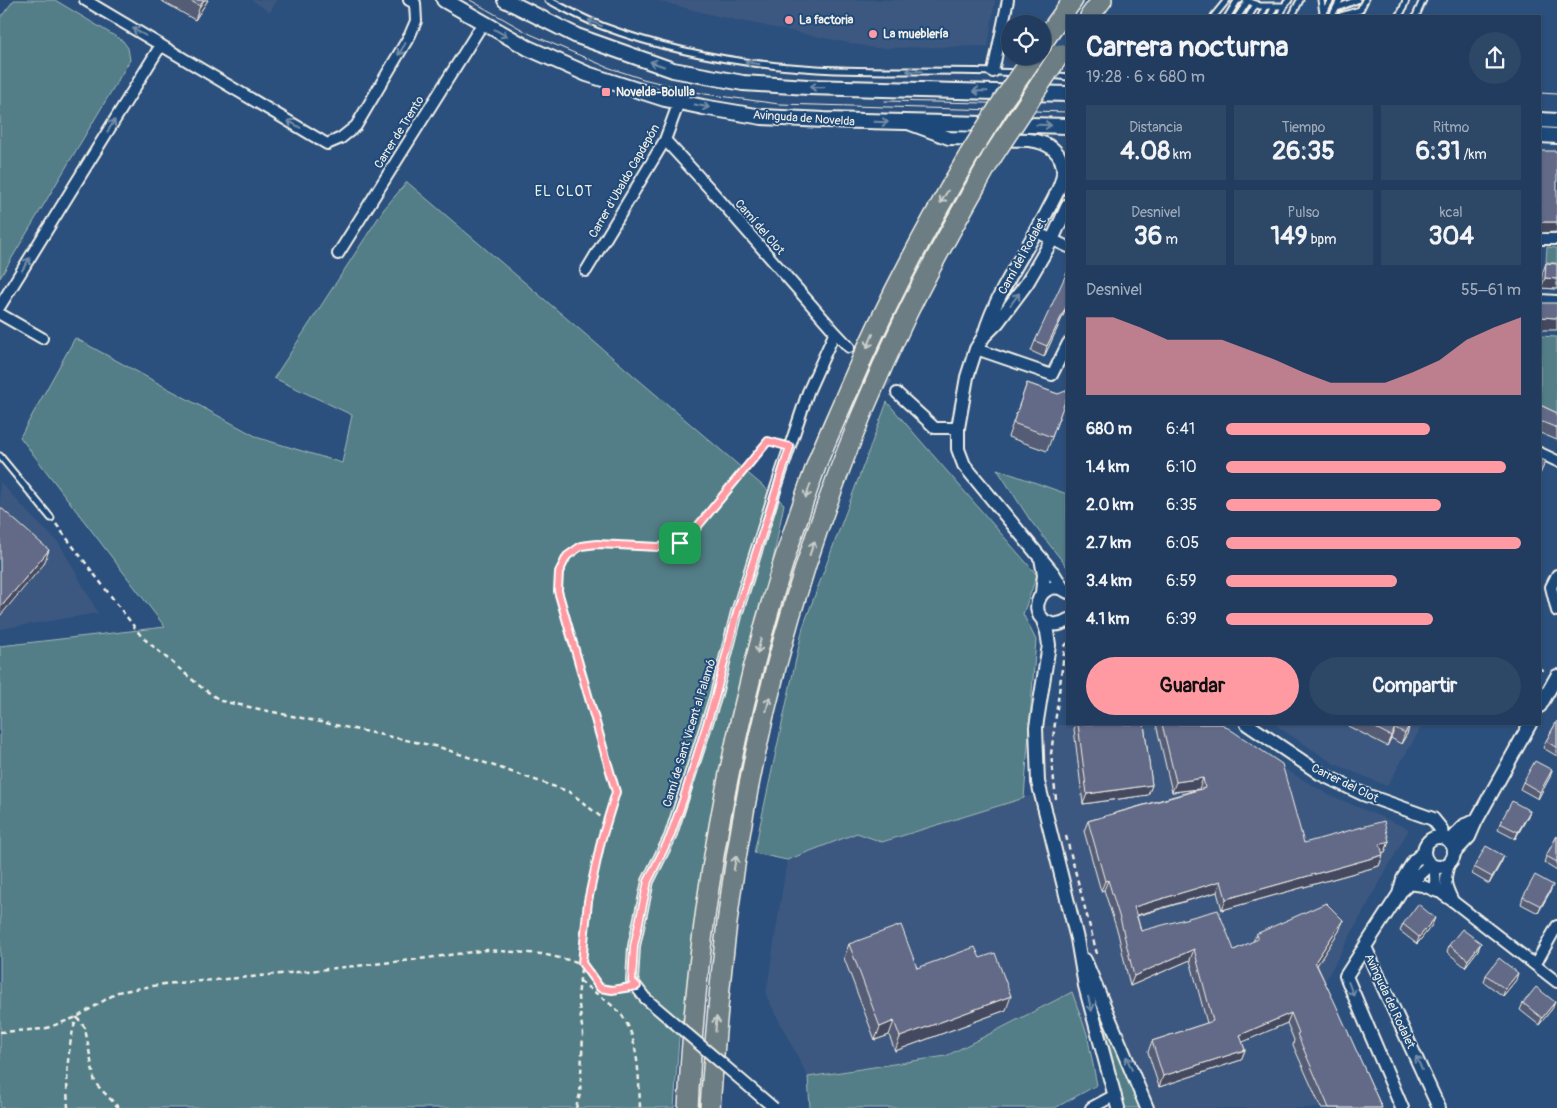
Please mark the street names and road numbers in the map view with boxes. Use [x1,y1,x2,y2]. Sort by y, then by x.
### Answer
street label: Carrer de Trento [371,93,428,171]
street label: Avinguda de Novelda [753,107,856,130]
street label: Carrer d'Ubaldo Capdepón [586,121,663,241]
street label: Camí del Clot [731,197,788,258]
street label: Camí del Rodalet [995,215,1050,297]
street label: Camí de Sant Vicent al Palamó [660,657,719,809]
street label: Carrer del Clot [1309,761,1381,806]
street label: Avinguda del Rodalet [1361,951,1418,1051]

